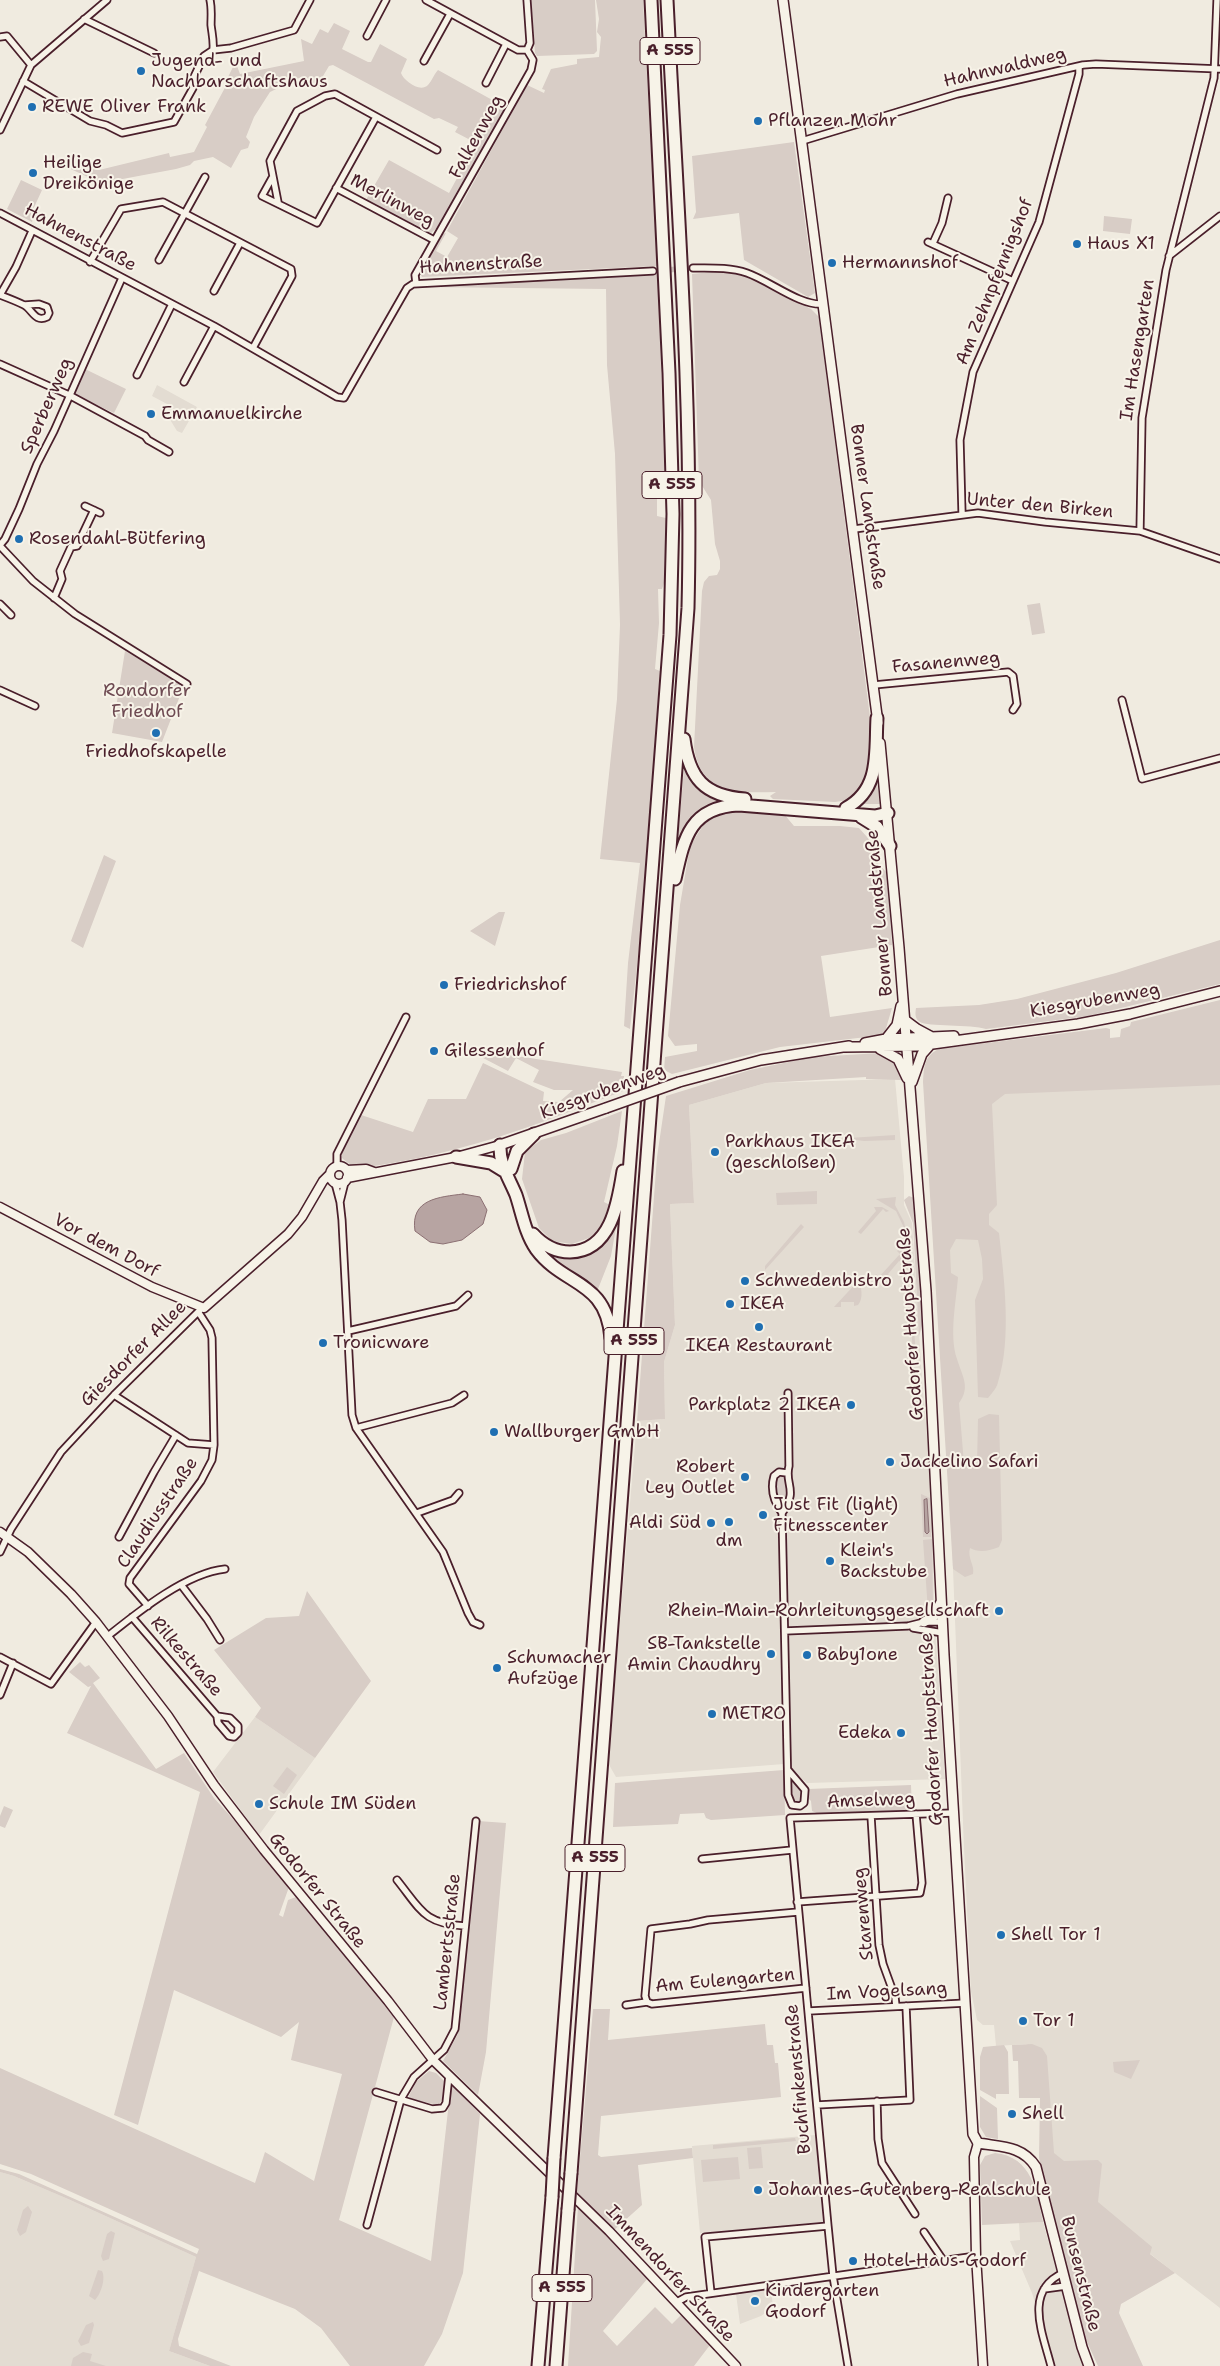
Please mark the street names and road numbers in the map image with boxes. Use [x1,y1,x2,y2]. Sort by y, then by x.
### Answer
road number: A 555 [640,37,700,64]
street label: Hahnwaldweg [942,43,1068,93]
street label: Falkenweg [445,91,509,183]
street label: Merlinweg [346,170,438,232]
street label: Am Zehnpfennigshof [952,196,1038,368]
street label: Hahnenstraße [20,199,140,277]
street label: Hahnenstraße [419,251,543,279]
street label: Im Hasengarten [1116,278,1160,422]
street label: Sperberweg [16,355,78,457]
street label: Bonner Landstraße [845,422,889,592]
road number: A 555 [642,472,702,498]
street label: Unter den Birken [966,489,1114,523]
street label: Fasanenweg [891,648,1001,678]
street label: Bonner Landstraße [862,829,898,997]
street label: Kiesgrubenweg [1028,979,1162,1023]
street label: Kiesgrubenweg [538,1059,668,1125]
street label: Vor dem Dorf [50,1209,162,1283]
street label: Godorfer Hauptstraße [893,1227,929,1421]
street label: Giesdorfer Allee [76,1296,192,1412]
road number: A 555 [604,1328,664,1354]
street label: Claudiusstraße [113,1453,203,1573]
street label: Rilkestraße [145,1612,227,1702]
street label: Godorfer Hauptstraße [916,1632,948,1826]
street label: Amselweg [826,1789,916,1813]
street label: Godorfer Straße [264,1829,370,1953]
road number: A 555 [565,1845,625,1872]
street label: Starenweg [849,1867,879,1961]
street label: Lambertsstraße [430,1872,466,2012]
street label: Am Eulengarten [654,1964,796,1998]
street label: Im Vogelsang [826,1978,948,2006]
street label: Buchfinkenstraße [782,2003,816,2155]
street label: Immendorfer Straße [601,2201,739,2347]
street label: Bunsenstraße [1055,2214,1105,2334]
road number: A 555 [532,2274,592,2302]

